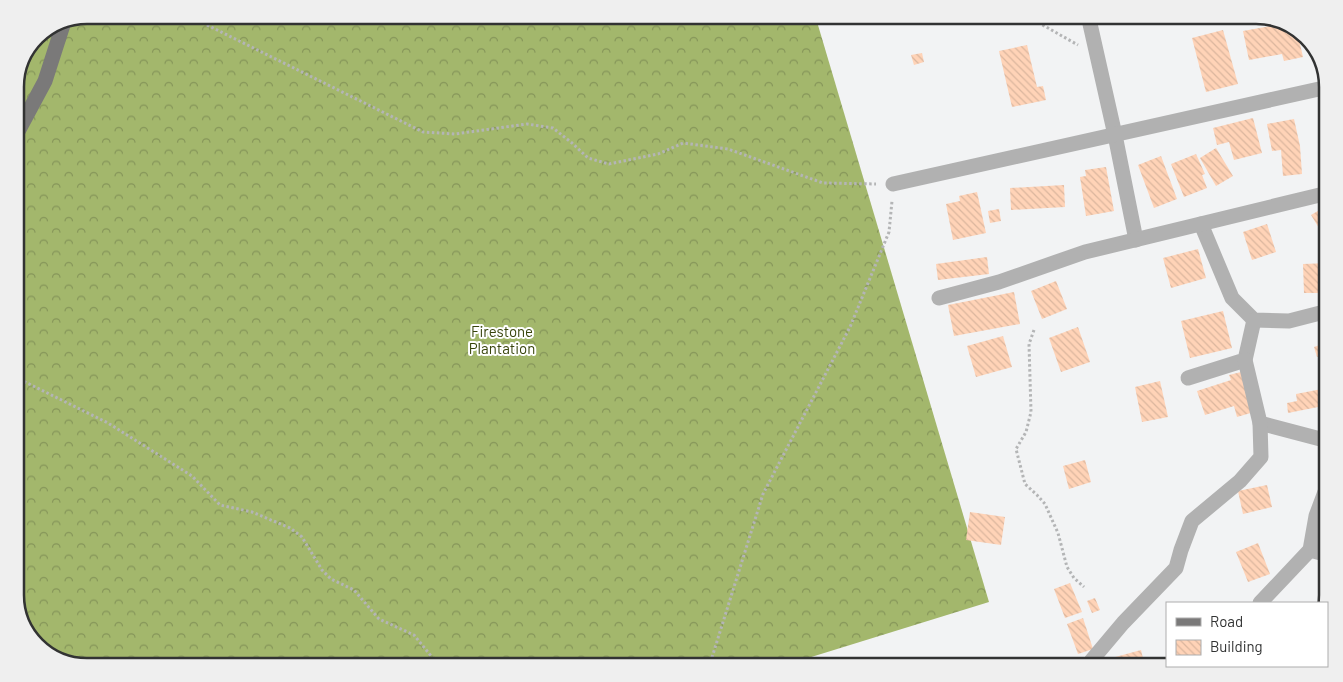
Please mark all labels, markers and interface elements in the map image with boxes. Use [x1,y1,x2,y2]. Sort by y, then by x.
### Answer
park label: Firestone Plantation [469,322,535,357]
legend [1166,602,1328,667]
text: Road [1210,612,1243,630]
text: Building [1210,637,1263,655]

